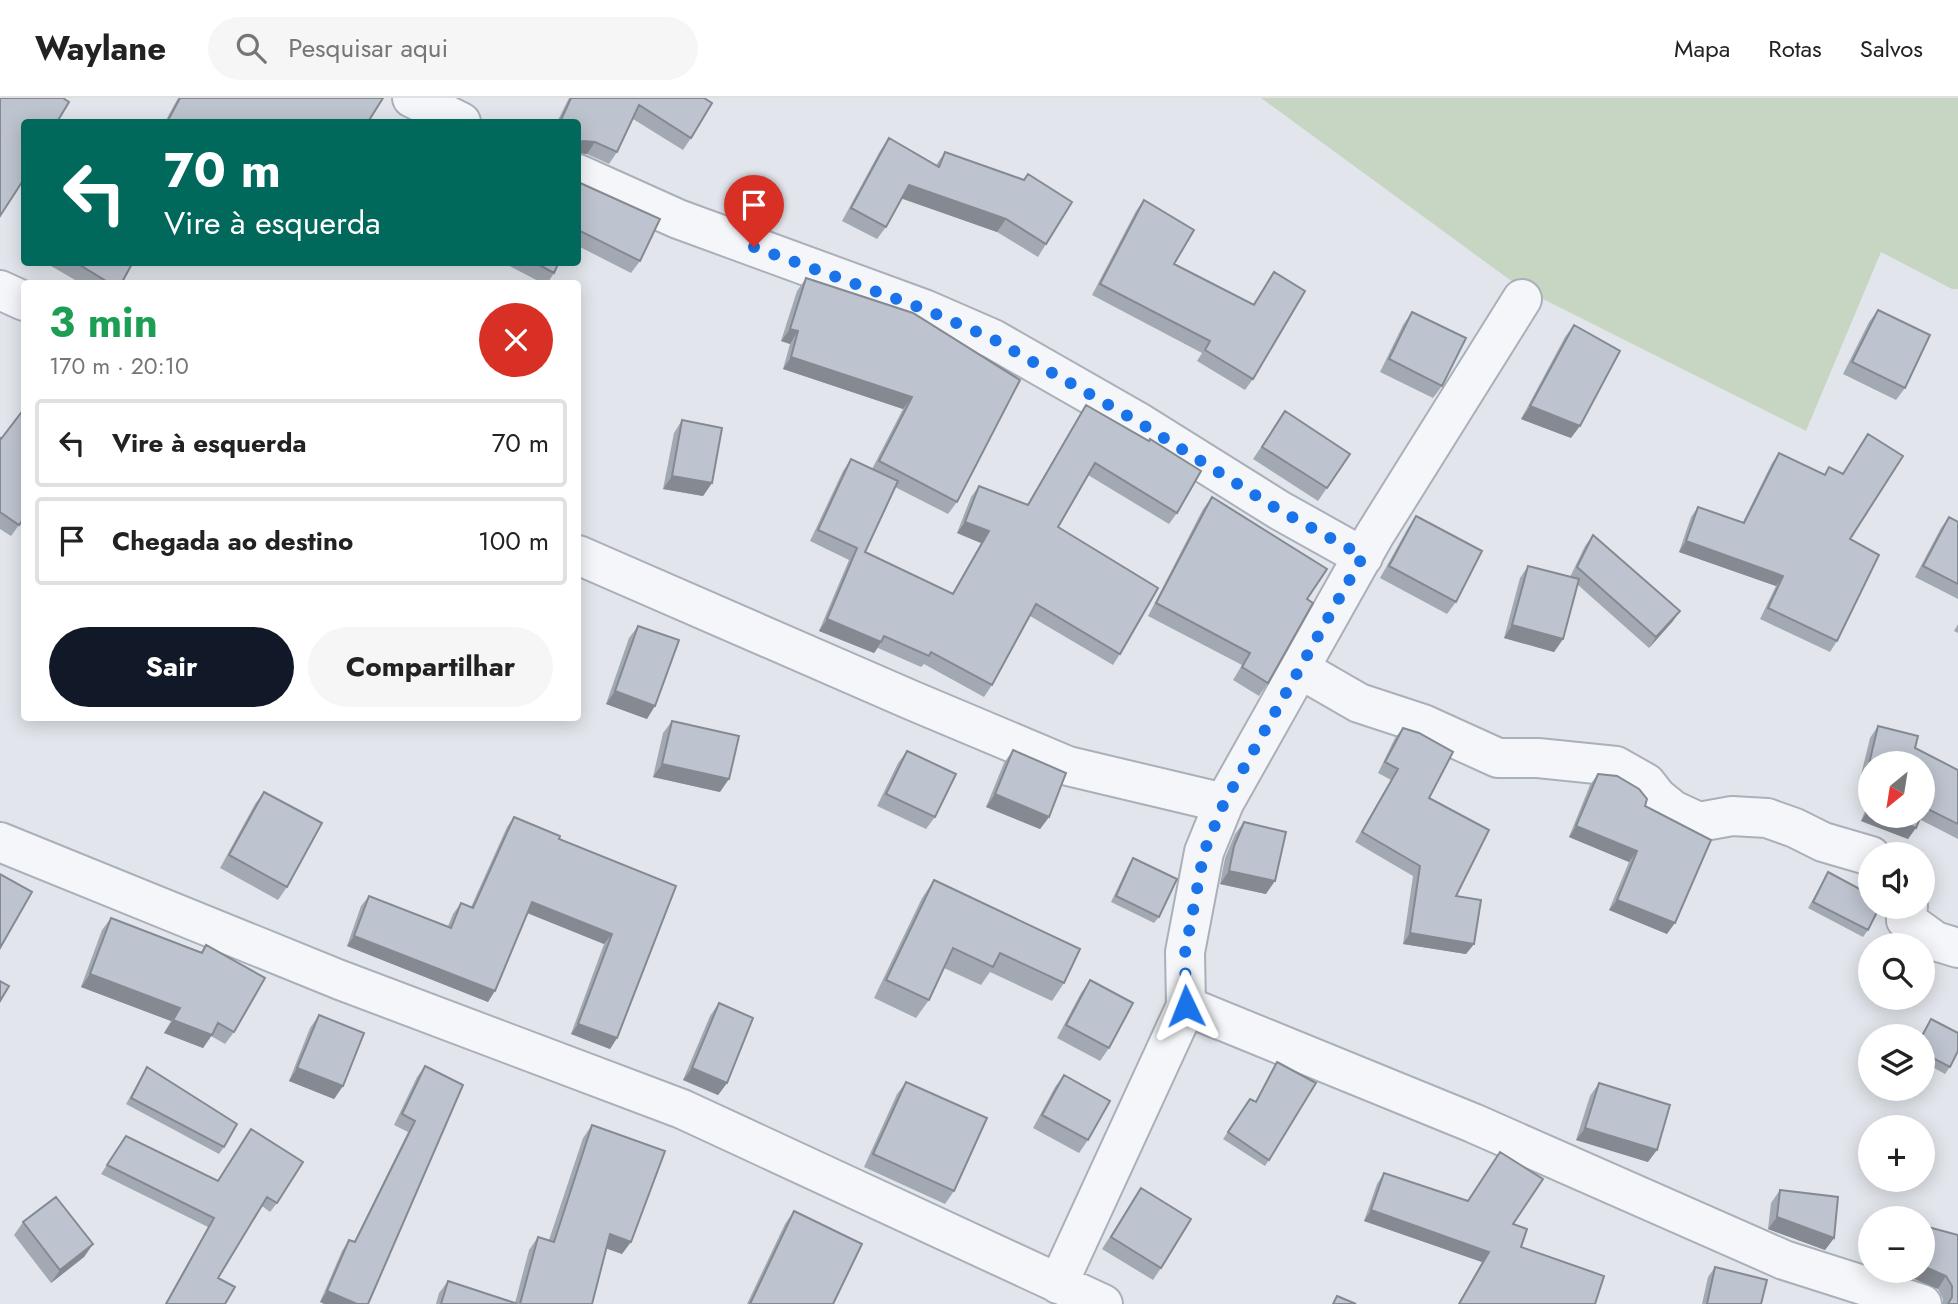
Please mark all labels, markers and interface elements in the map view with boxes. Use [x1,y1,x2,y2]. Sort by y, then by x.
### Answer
search box [208,17,698,80]
text: Waylane [35,25,166,72]
icon: search [232,29,270,67]
text: Pesquisar aqui [288,29,448,67]
text: Mapa [1674,31,1730,66]
text: Rotas [1768,31,1822,66]
text: Salvos [1860,31,1923,66]
text: 70 m [164,135,281,205]
icon: left [49,147,140,238]
pin [724,175,784,247]
icon: arrive [735,186,773,224]
text: Vire à esquerda [164,200,381,246]
text: 3 min [49,292,158,353]
button: close [479,303,553,377]
text: 170 m · 20:10 [49,349,189,383]
icon: left [53,424,91,462]
text: Vire à esquerda [112,424,307,462]
text: 70 m [492,424,549,462]
icon: arrive [53,522,91,560]
text: Chegada ao destino [112,522,353,560]
text: 100 m [478,522,549,560]
button: Sair [49,627,294,707]
button: Compartilhar [308,627,553,707]
north arrow [1858,751,1936,828]
map controls [1858,751,1935,1283]
button: sound [1858,842,1935,919]
button: search [1858,933,1935,1010]
position arrow [1149,969,1223,1043]
button: layers [1858,1024,1935,1101]
button: + [1858,1115,1935,1192]
button: − [1858,1206,1935,1283]

